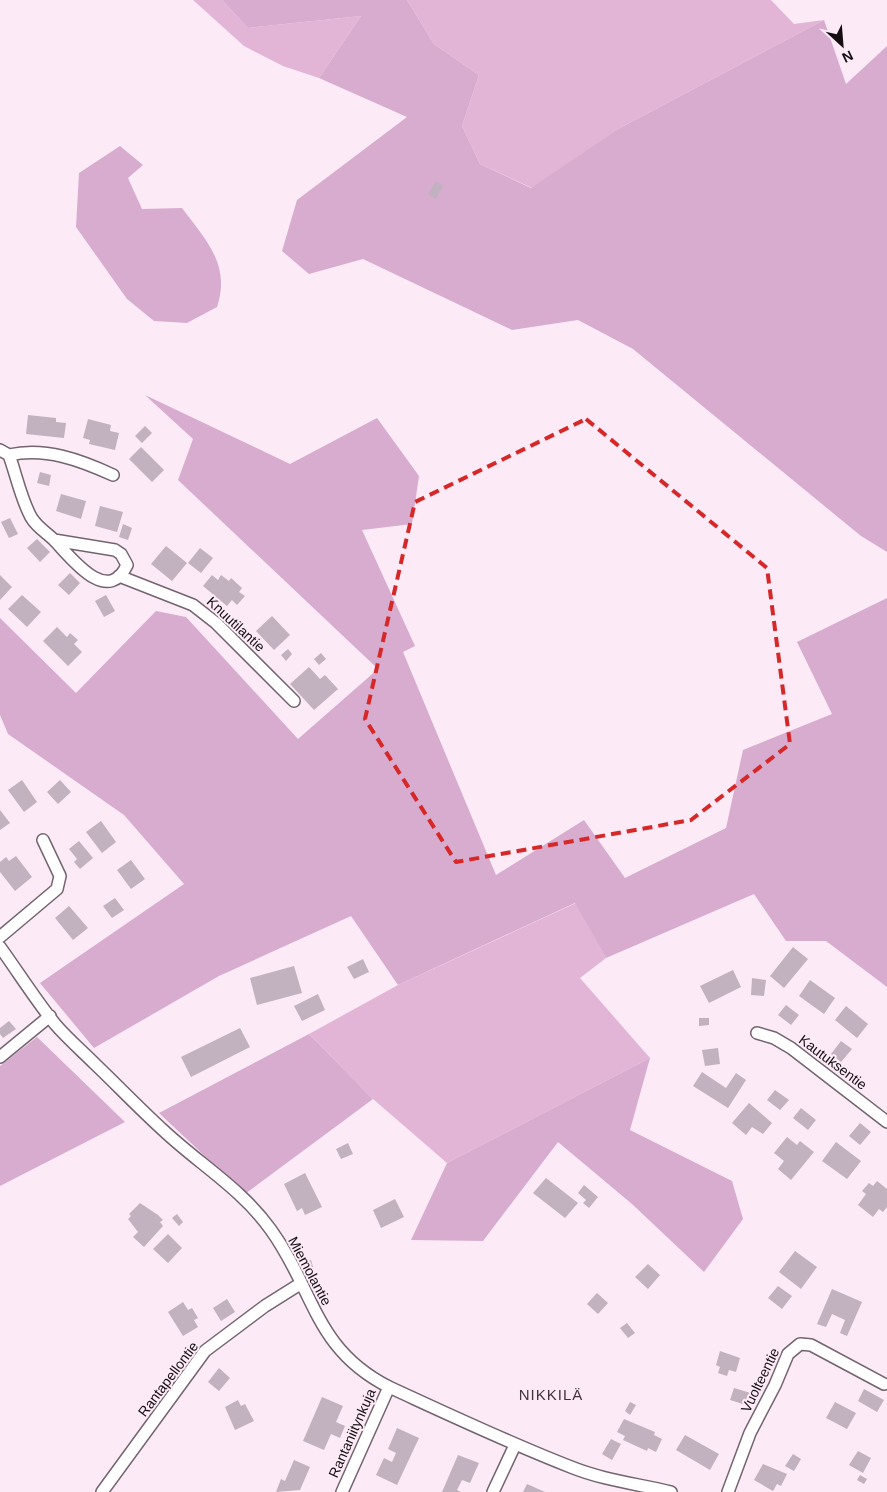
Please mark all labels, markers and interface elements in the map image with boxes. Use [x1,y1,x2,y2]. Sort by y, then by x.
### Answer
north arrow [817,20,867,70]
text: N [840,47,856,66]
street label: Knuutilantie [204,593,268,655]
street label: Kautuksentie [796,1031,870,1093]
street label: Miemolantie [285,1234,335,1308]
street label: Rantapellontie [135,1338,201,1420]
street label: Vuolteentie [738,1345,783,1415]
street label: Rantaniitynkuja [325,1386,379,1480]
district label: NIKKILÄ [519,1386,583,1403]

